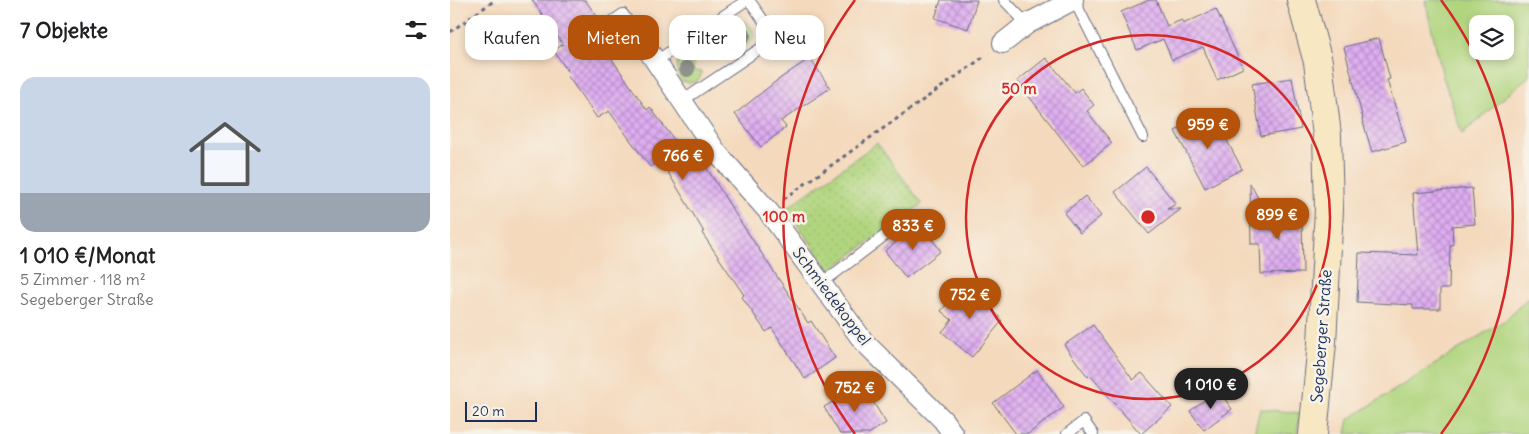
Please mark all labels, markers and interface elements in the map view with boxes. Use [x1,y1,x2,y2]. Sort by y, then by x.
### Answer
chip: Kaufen [465,15,558,60]
chip: Mieten [568,15,659,60]
chip: Filter [669,15,746,60]
chip: Neu [756,15,824,60]
map controls [1469,15,1514,60]
button: layers [1469,15,1514,60]
icon: filters [402,16,430,44]
text: 7 Objekte [20,17,108,44]
text: 50 m [1001,79,1037,98]
pin: 959 € [1173,108,1243,150]
icon: home [180,109,270,199]
text: 959 € [1187,114,1229,134]
pin: 766 € [648,138,718,181]
text: 766 € [663,145,703,165]
pin: 899 € [1242,198,1312,240]
text: 899 € [1256,204,1298,224]
text: 100 m [763,207,805,226]
pin: 833 € [878,208,948,251]
centre of rings [1139,208,1157,226]
text: 833 € [892,215,934,235]
text: 1 010 €/Monat [20,242,155,269]
street label: Schmiedekoppel [789,243,875,349]
text: 5 Zimmer · 118 m² [20,269,146,289]
street label: Segeberger Straße [1306,269,1336,403]
pin: 752 € [935,278,1005,320]
text: 752 € [950,284,990,304]
text: Segeberger Straße [20,289,154,309]
pin: 1 010 € [1165,368,1257,410]
pin: 752 € [820,370,890,413]
text: 1 010 € [1185,374,1237,394]
text: 752 € [835,377,875,397]
scale bar [465,399,538,422]
text: 20 m [472,402,505,420]

